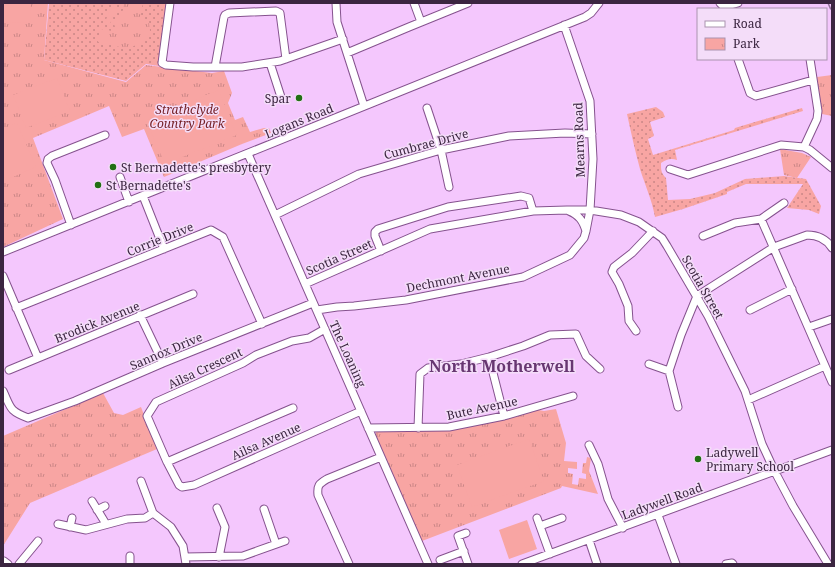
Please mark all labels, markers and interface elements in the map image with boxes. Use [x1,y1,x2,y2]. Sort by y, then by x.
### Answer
legend [697,8,827,60]
text: Road [733,15,763,32]
text: Park [733,35,761,52]
place label: Spar [265,90,291,107]
marker: Spar [294,93,304,103]
street label: Logans Road [262,99,337,143]
park label: Strathclyde Country Park [149,101,226,132]
street label: Mearns Road [569,101,589,178]
street label: Cumbrae Drive [382,125,470,163]
place label: St Bernadette's presbytery [121,159,271,176]
marker: St Bernadette's presbytery [108,162,118,172]
place label: St Bernadette's [106,177,191,194]
marker: St Bernadette's [93,180,103,190]
street label: Corrie Drive [124,218,196,260]
street label: Scotia Street [303,235,375,279]
street label: Scotia Street [678,252,728,322]
street label: Dechmont Avenue [405,260,511,296]
street label: Brodick Avenue [52,297,142,347]
street label: The Loaning [326,318,371,391]
street label: Sannox Drive [127,328,205,374]
street label: Ailsa Crescent [165,343,245,393]
district label: North Motherwell [429,355,575,377]
street label: Bute Avenue [445,392,519,424]
street label: Ailsa Avenue [229,418,303,464]
place label: Ladywell Primary School [706,444,794,475]
marker: Ladywell Primary School [693,454,703,464]
street label: Ladywell Road [619,478,705,523]

